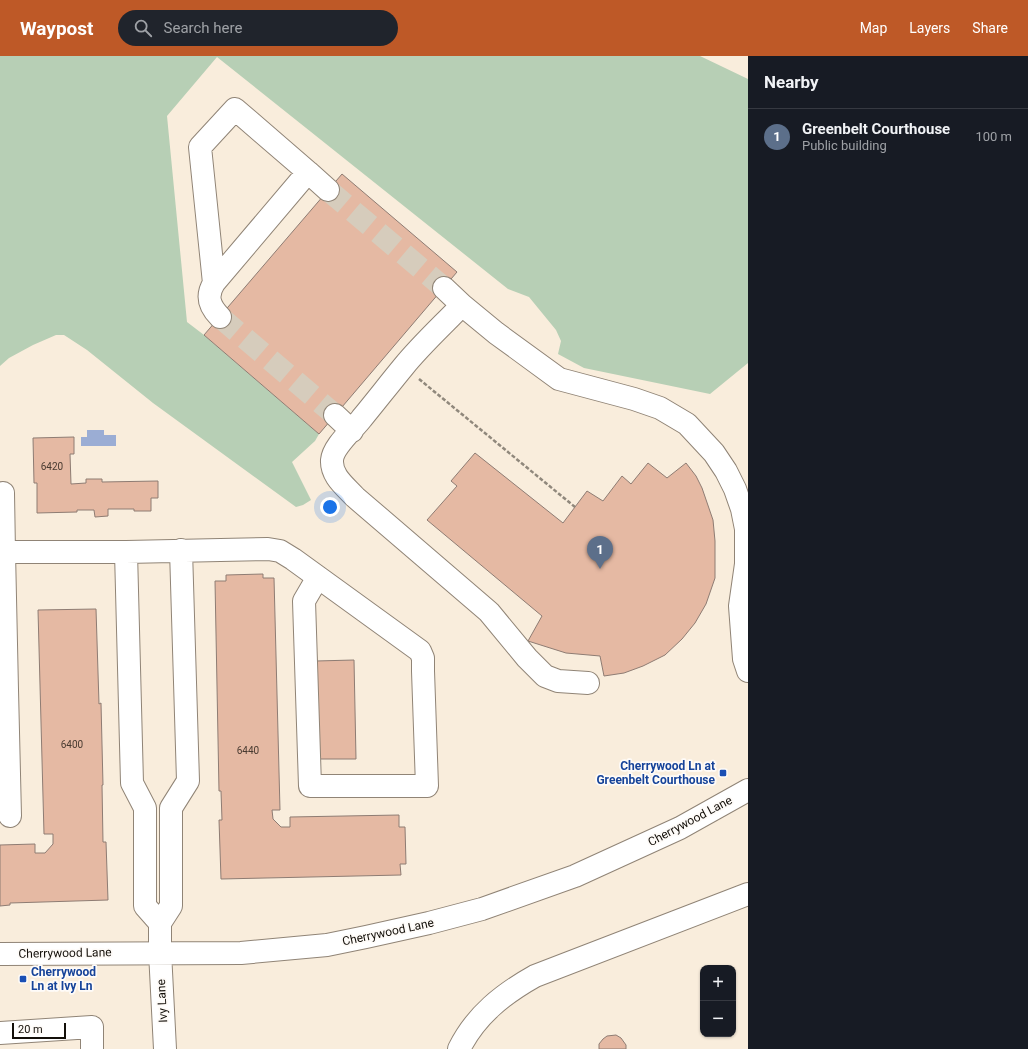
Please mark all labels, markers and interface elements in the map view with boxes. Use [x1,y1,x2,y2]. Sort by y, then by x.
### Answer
search box [118,10,398,46]
text: Waypost [20,17,94,40]
icon: search [132,17,154,39]
text: Search here [164,19,242,37]
text: Map [860,20,887,36]
text: Layers [909,20,950,36]
text: Share [972,20,1008,36]
text: Nearby [764,72,819,92]
text: Greenbelt Courthouse [802,120,950,138]
text: 1 [773,129,781,144]
text: 100 m [975,129,1012,144]
text: Public building [802,138,887,153]
house number: 6420 [41,461,64,472]
your location [320,497,340,517]
pin: 1 [587,536,613,569]
house number: 6400 [61,739,84,750]
house number: 6440 [237,745,260,756]
place label: Cherrywood Ln at Greenbelt Courthouse [596,759,716,787]
marker: Cherrywood Ln at Greenbelt Courthouse [718,768,728,778]
street label: Cherrywood Lane [646,793,734,849]
street label: Cherrywood Lane [341,915,435,949]
street label: Cherrywood Lane [18,945,112,961]
place label: Cherrywood Ln at Ivy Ln [31,965,96,993]
map controls [700,965,736,1037]
button: + [700,965,736,1001]
marker: Cherrywood Ln at Ivy Ln [18,974,28,984]
street label: Ivy Lane [154,979,170,1023]
button: − [700,1001,736,1037]
scale bar [12,1021,66,1040]
text: 20 m [18,1023,43,1036]

